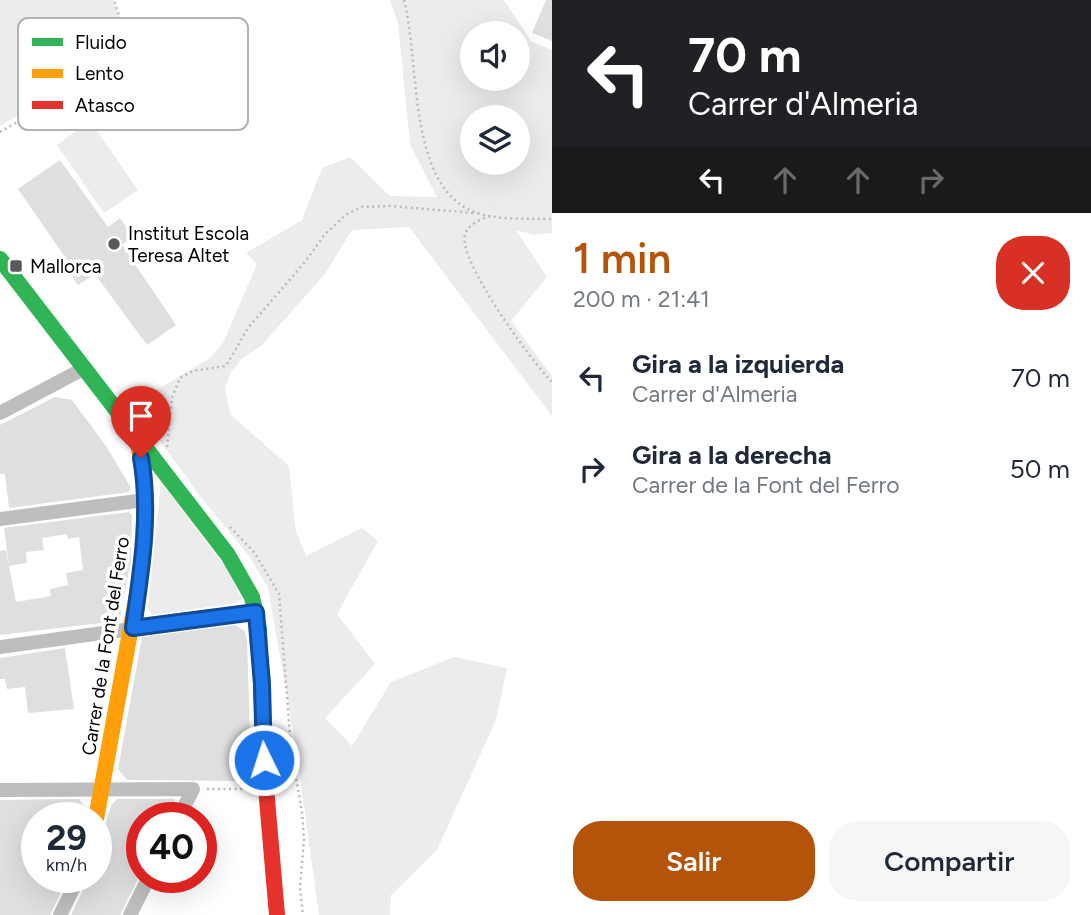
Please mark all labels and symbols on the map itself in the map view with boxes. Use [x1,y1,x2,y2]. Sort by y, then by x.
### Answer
legend [18,18,248,130]
text: Fluido [75,31,127,54]
text: Lento [75,62,124,85]
text: Atasco [75,94,135,117]
place label: Institut Escola Teresa Altet [128,222,249,267]
marker: Institut Escola Teresa Altet [106,236,122,252]
place label: Mallorca [30,255,102,278]
marker: Mallorca [8,258,24,274]
pin [111,386,171,458]
street label: Carrer de la Font del Ferro [77,535,134,757]
position arrow [227,723,301,797]
speed limit sign: 40 [126,802,217,893]

